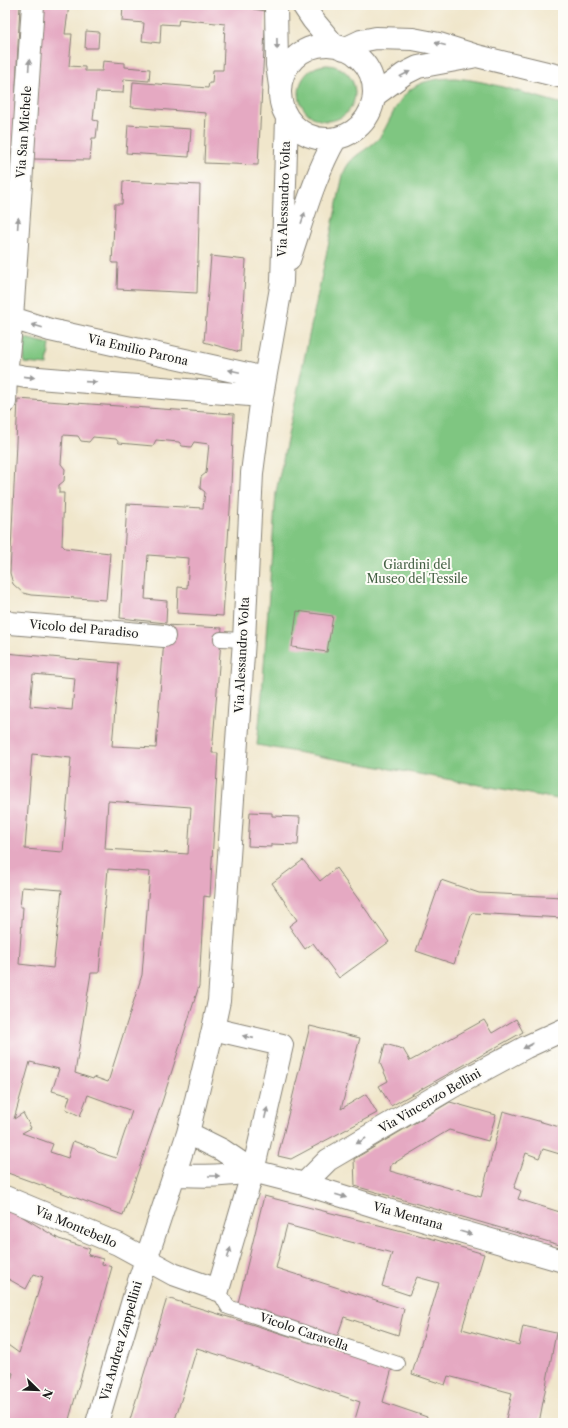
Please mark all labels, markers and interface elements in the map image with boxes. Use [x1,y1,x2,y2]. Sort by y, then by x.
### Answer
one-way arrow [274,38,280,51]
one-way arrow [434,41,446,47]
one-way arrow [25,59,32,71]
one-way arrow [399,70,411,77]
street label: Via San Michele [13,85,34,180]
street label: Via Alessandro Volta [274,140,293,258]
one-way arrow [301,212,307,224]
one-way arrow [15,216,21,229]
one-way arrow [30,323,42,329]
street label: Via Emilio Parona [85,330,191,369]
one-way arrow [227,368,240,374]
one-way arrow [23,374,35,380]
one-way arrow [85,379,97,386]
park label: Giardini del Museo del Tessile [366,557,468,586]
street label: Via Alessandro Volta [231,596,252,714]
street label: Vicolo del Paradiso [28,616,139,641]
one-way arrow [241,1033,254,1039]
one-way arrow [522,1043,534,1050]
street label: Via Vincenzo Bellini [375,1065,484,1136]
one-way arrow [263,1107,269,1119]
one-way arrow [355,1137,367,1144]
one-way arrow [208,1173,221,1179]
one-way arrow [336,1193,348,1199]
street label: Via Mentana [370,1198,446,1233]
street label: Via Montebello [32,1202,120,1251]
one-way arrow [460,1230,472,1236]
one-way arrow [226,1247,232,1259]
street label: Via Andrea Zappellini [96,1279,145,1403]
street label: Vicolo Caravella [257,1309,351,1354]
north arrow [18,1370,58,1410]
text: N [39,1387,56,1401]

